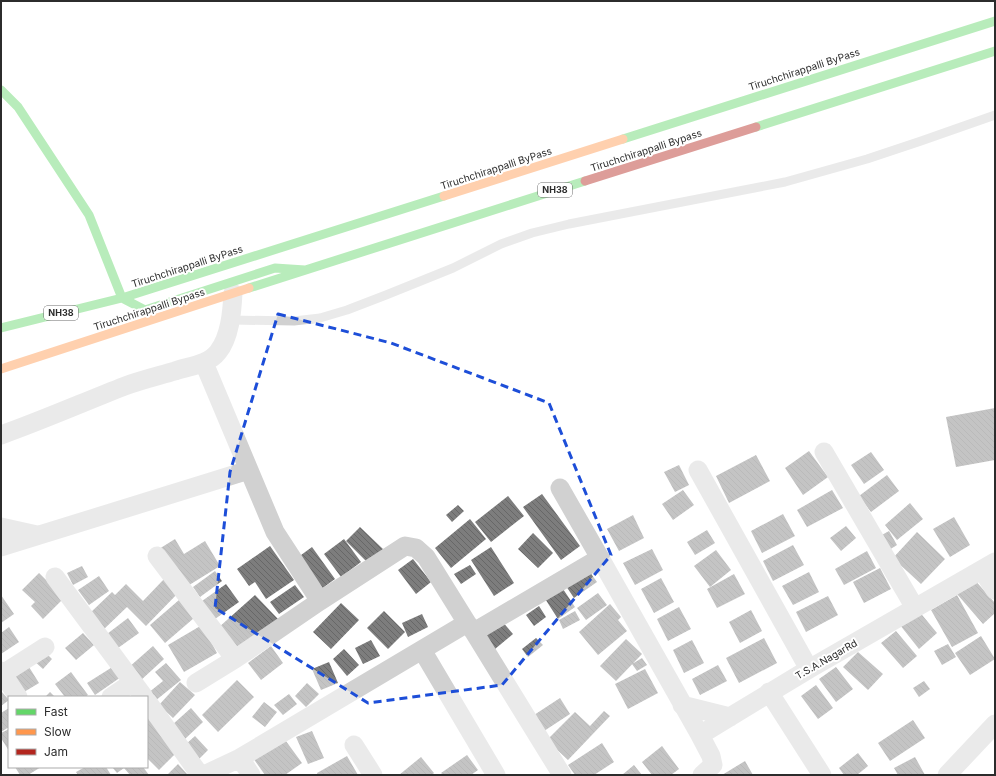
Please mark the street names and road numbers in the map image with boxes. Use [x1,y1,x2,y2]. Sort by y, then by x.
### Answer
street label: Tiruchchirappalli ByPass [747,45,861,93]
street label: Tiruchchirappalli Bypass [589,126,703,174]
street label: Tiruchchirappalli ByPass [439,144,553,192]
road number: NH38 [538,183,572,197]
street label: Tiruchchirappalli ByPass [130,242,244,290]
street label: Tiruchchirappalli Bypass [92,285,206,333]
road number: NH38 [44,306,78,320]
street label: T.S.A.NagarRd [793,636,859,682]

